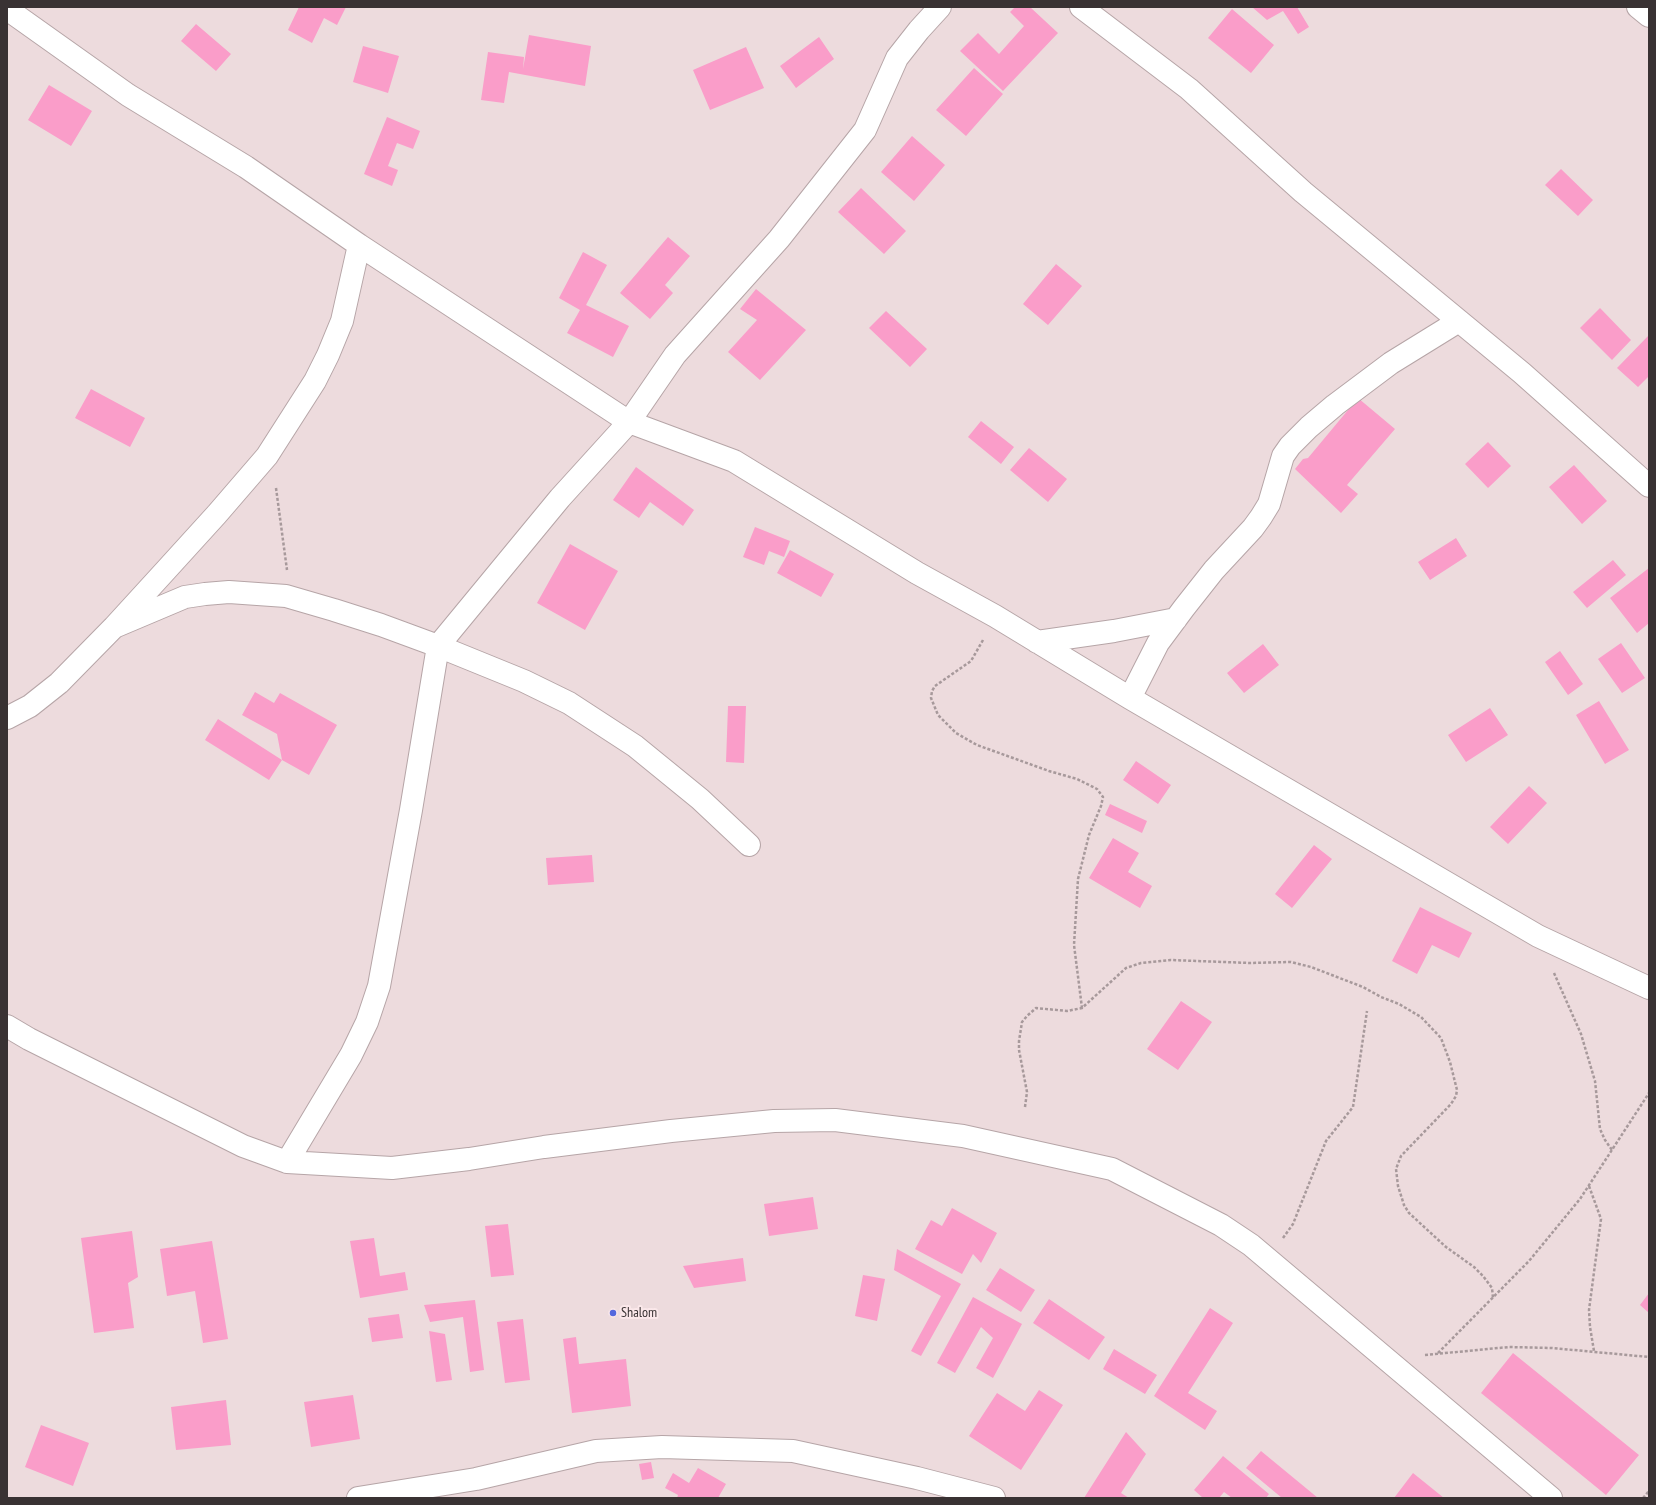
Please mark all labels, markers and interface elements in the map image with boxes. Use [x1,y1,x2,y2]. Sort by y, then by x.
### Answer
place label: Shalom [621,1305,657,1321]
marker: Shalom [608,1308,618,1318]

